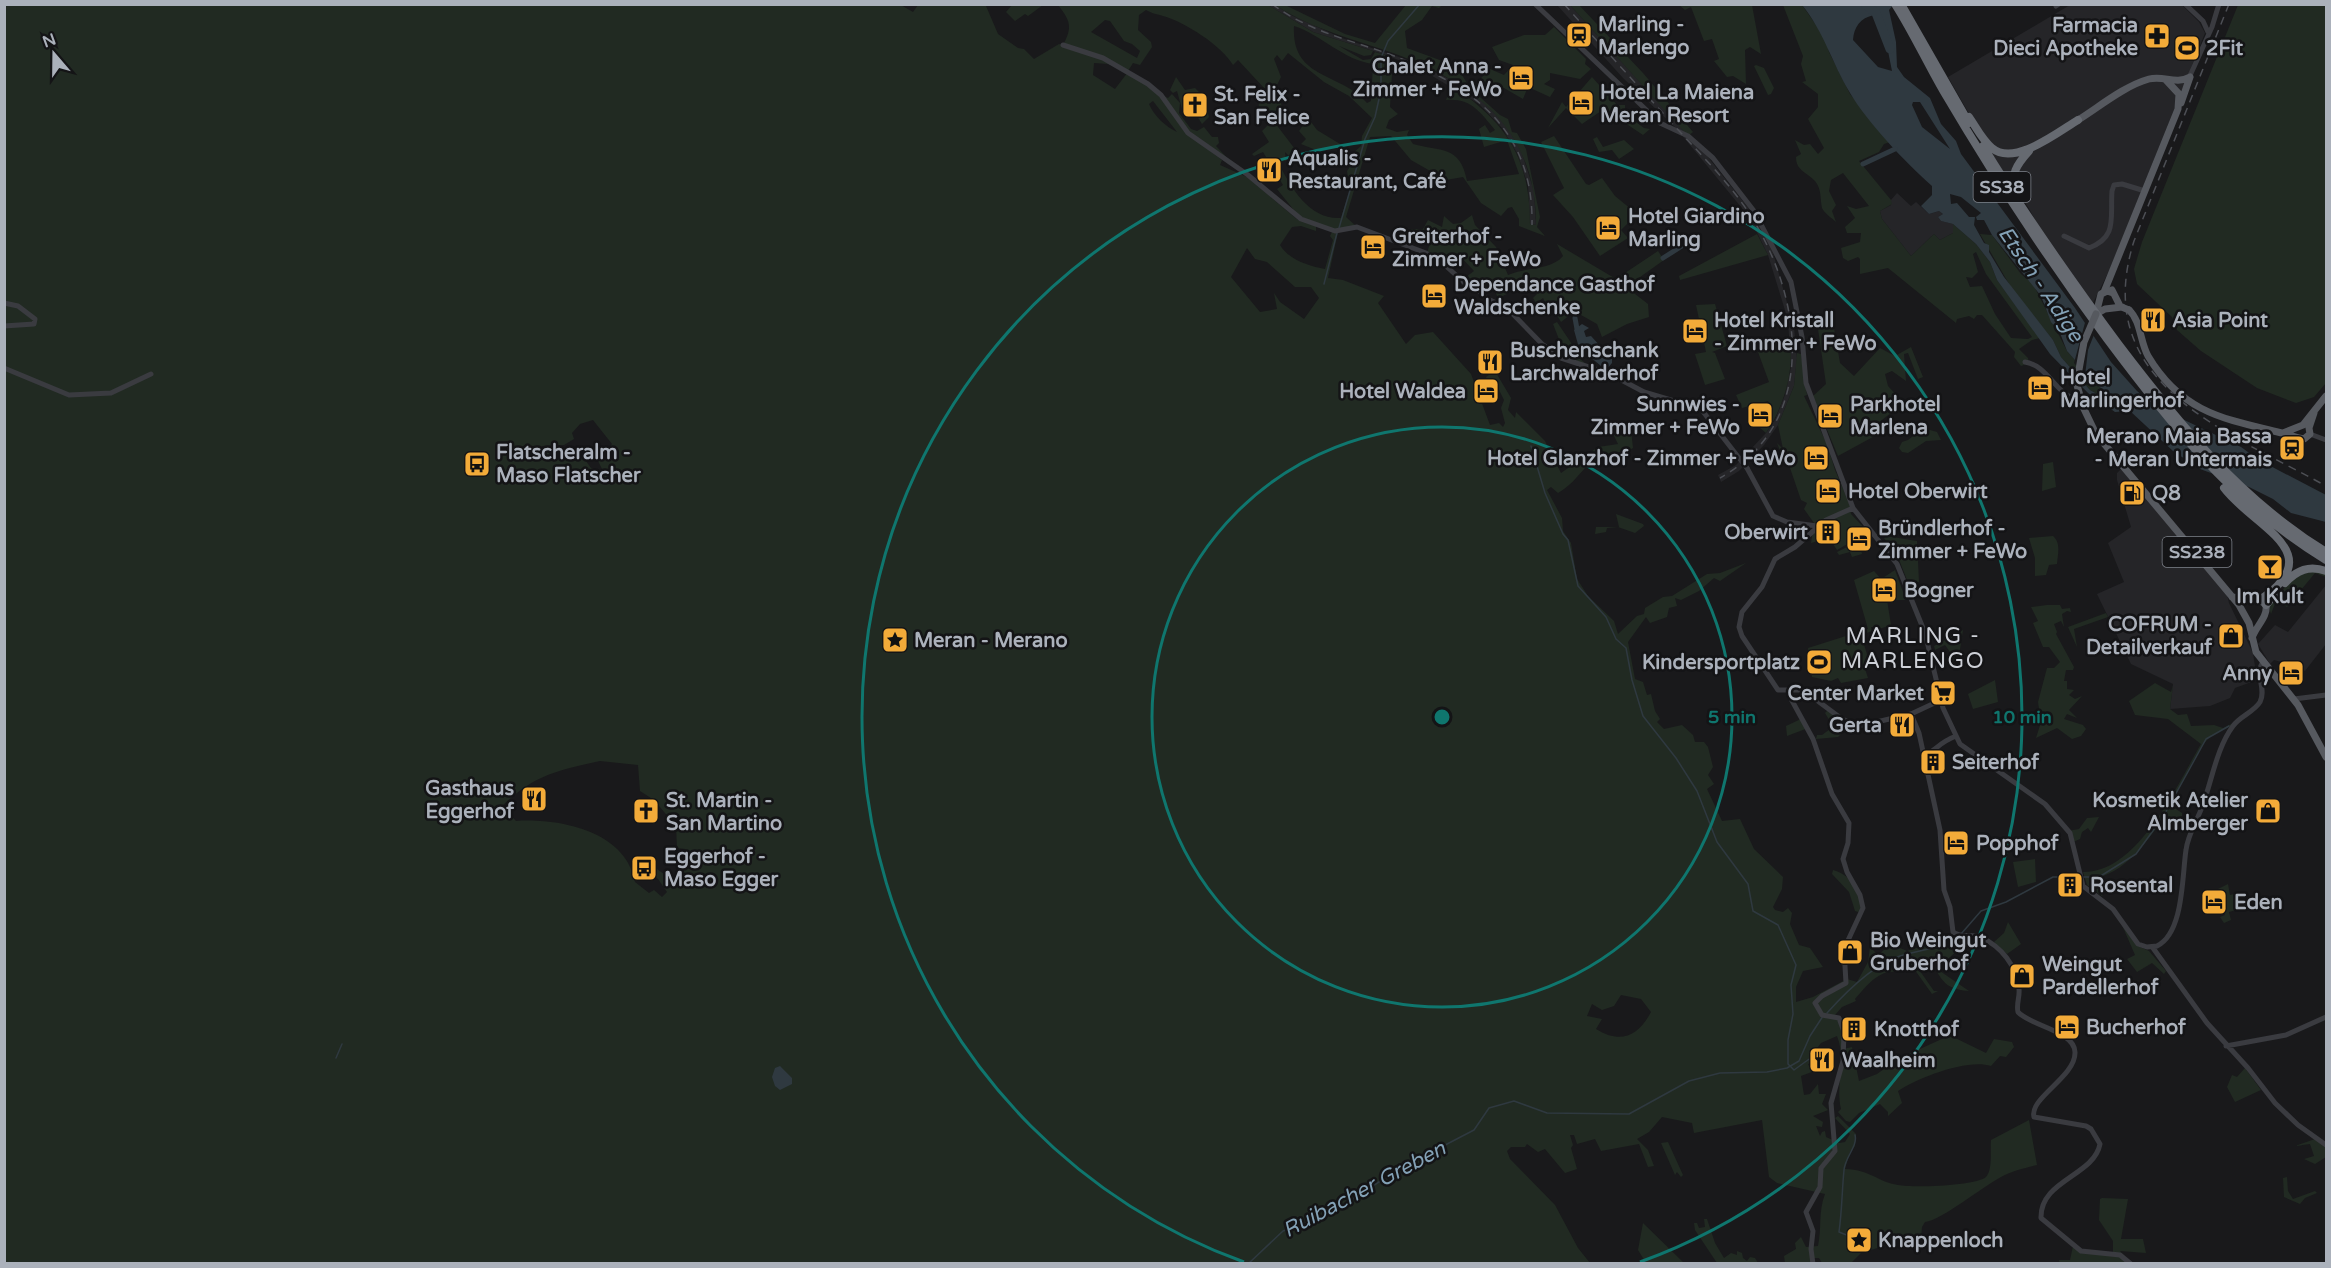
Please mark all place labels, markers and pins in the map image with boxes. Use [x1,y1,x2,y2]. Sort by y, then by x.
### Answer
place label: Marling - Marlengo [1598,13,1689,60]
place label: Farmacia Dieci Apotheke [1993,14,2138,61]
station icon: Marling - Marlengo [1564,20,1594,50]
pharmacy icon: Farmacia Dieci Apotheke [2142,21,2172,51]
sports icon: 2Fit [2172,33,2202,63]
place label: 2Fit [2206,37,2243,61]
place label: Chalet Anna - Zimmer + FeWo [1353,55,1502,102]
hotel icon: Chalet Anna - Zimmer + FeWo [1506,63,1536,93]
place label: Hotel La Maiena Meran Resort [1600,81,1754,128]
place label: St. Felix - San Felice [1214,83,1309,130]
hotel icon: Hotel La Maiena Meran Resort [1566,88,1596,118]
church icon: St. Felix - San Felice [1180,90,1210,120]
place label: Aqualis - Restaurant, Café [1288,147,1446,194]
restaurant icon: Aqualis - Restaurant, Café [1254,155,1284,185]
place label: Hotel Giardino Marling [1628,205,1765,252]
hotel icon: Hotel Giardino Marling [1593,213,1623,243]
place label: Greiterhof - Zimmer + FeWo [1392,225,1541,272]
hotel icon: Greiterhof - Zimmer + FeWo [1358,232,1388,262]
place label: Dependance Gasthof Waldschenke [1454,273,1655,320]
hotel icon: Dependance Gasthof Waldschenke [1419,281,1449,311]
restaurant icon: Asia Point [2138,305,2168,335]
place label: Hotel Kristall - Zimmer + FeWo [1714,309,1877,356]
place label: Asia Point [2172,309,2268,333]
hotel icon: Hotel Kristall - Zimmer + FeWo [1680,316,1710,346]
place label: Buschenschank Larchwalderhof [1510,339,1659,386]
restaurant icon: Buschenschank Larchwalderhof [1475,347,1505,377]
place label: Hotel Marlingerhof [2060,366,2184,413]
hotel icon: Hotel Marlingerhof [2025,373,2055,403]
hotel icon: Hotel Waldea [1471,376,1501,406]
place label: Hotel Waldea [1339,380,1466,404]
place label: Sunnwies - Zimmer + FeWo [1591,393,1740,440]
place label: Parkhotel Marlena [1850,393,1941,440]
hotel icon: Sunnwies - Zimmer + FeWo [1745,400,1775,430]
hotel icon: Parkhotel Marlena [1815,401,1845,431]
place label: Merano Maia Bassa - Meran Untermais [2086,425,2272,472]
station icon: Merano Maia Bassa - Meran Untermais [2277,433,2307,463]
place label: Flatscheralm - Maso Flatscher [496,441,641,488]
hotel icon: Hotel Glanzhof - Zimmer + FeWo [1801,443,1831,473]
place label: Hotel Glanzhof - Zimmer + FeWo [1487,447,1796,471]
bus stop icon: Flatscheralm - Maso Flatscher [462,449,492,479]
hotel icon: Hotel Oberwirt [1813,476,1843,506]
fuel station icon: Q8 [2117,478,2147,508]
place label: Hotel Oberwirt [1848,480,1988,504]
place label: Q8 [2152,482,2181,506]
building icon: Oberwirt [1813,517,1843,547]
place label: Bründlerhof - Zimmer + FeWo [1878,517,2027,564]
place label: Oberwirt [1724,521,1808,545]
hotel icon: Bründlerhof - Zimmer + FeWo [1844,524,1874,554]
bar icon: Im Kult [2255,552,2285,582]
hotel icon: Bogner [1869,575,1899,605]
place label: Bogner [1904,579,1974,603]
place label: Im Kult [2236,585,2304,609]
place label: COFRUM - Detailverkauf [2086,613,2212,660]
shop icon: COFRUM - Detailverkauf [2216,621,2246,651]
place icon: Meran - Merano [880,625,910,655]
place label: Meran - Merano [914,629,1068,653]
sports icon: Kindersportplatz [1804,647,1834,677]
place label: Kindersportplatz [1642,651,1800,675]
hotel icon: Anny [2276,658,2306,688]
place label: Anny [2222,662,2272,686]
supermarket icon: Center Market [1928,678,1958,708]
place label: Center Market [1788,682,1924,706]
centre of rings [1432,707,1452,727]
restaurant icon: Gerta [1887,710,1917,740]
place label: Gerta [1829,714,1882,738]
building icon: Seiterhof [1918,747,1948,777]
place label: Seiterhof [1952,751,2039,775]
place label: Gasthaus Eggerhof [425,777,514,824]
restaurant icon: Gasthaus Eggerhof [519,784,549,814]
place label: St. Martin - San Martino [666,789,782,836]
place label: Kosmetik Atelier Almberger [2092,789,2248,836]
church icon: St. Martin - San Martino [631,796,661,826]
shop icon: Kosmetik Atelier Almberger [2253,796,2283,826]
hotel icon: Popphof [1941,828,1971,858]
place label: Popphof [1976,832,2059,856]
place label: Eggerhof - Maso Egger [664,845,779,892]
bus stop icon: Eggerhof - Maso Egger [629,853,659,883]
building icon: Rosental [2055,870,2085,900]
place label: Rosental [2090,874,2173,898]
hotel icon: Eden [2199,887,2229,917]
place label: Eden [2234,891,2283,915]
place label: Bio Weingut Gruberhof [1870,929,1987,976]
shop icon: Bio Weingut Gruberhof [1835,937,1865,967]
place label: Weingut Pardellerhof [2042,953,2159,1000]
shop icon: Weingut Pardellerhof [2007,961,2037,991]
hotel icon: Bucherhof [2052,1012,2082,1042]
building icon: Knotthof [1839,1014,1869,1044]
place label: Bucherhof [2086,1016,2186,1040]
place label: Knotthof [1874,1018,1959,1042]
restaurant icon: Waalheim [1807,1045,1837,1075]
place label: Waalheim [1842,1049,1936,1073]
place icon: Knappenloch [1844,1225,1874,1255]
place label: Knappenloch [1878,1229,2004,1253]

